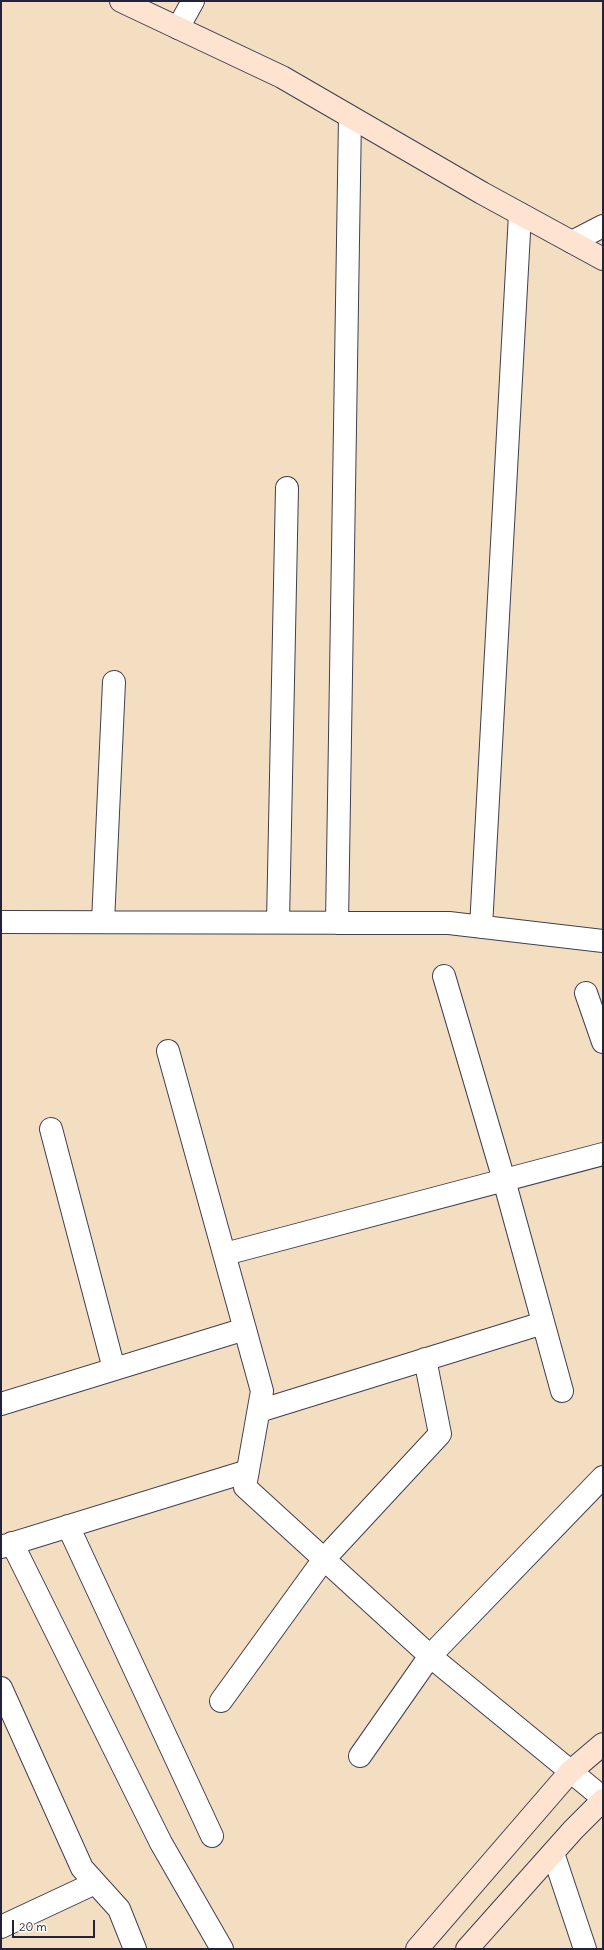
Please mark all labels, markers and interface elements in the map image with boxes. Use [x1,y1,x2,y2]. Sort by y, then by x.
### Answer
scale bar [14,1912,97,1938]
text: 20 m [19,1919,47,1934]

